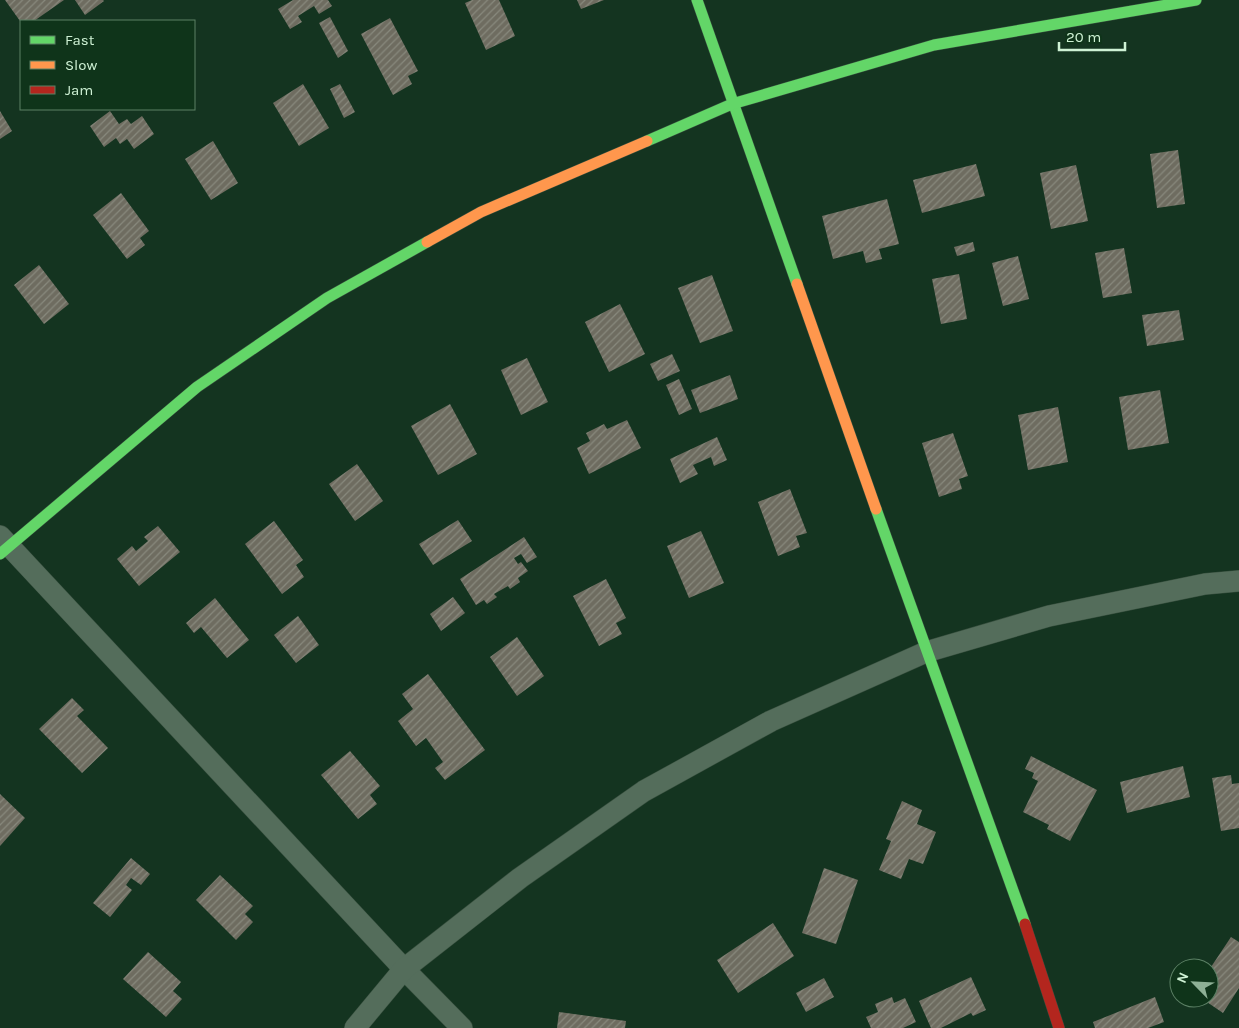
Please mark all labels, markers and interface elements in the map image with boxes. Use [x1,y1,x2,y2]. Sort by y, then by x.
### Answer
legend [20,20,195,110]
scale bar [1059,20,1125,52]
text: 20 m [1066,28,1101,46]
text: Fast [65,31,95,49]
text: Slow [65,56,97,74]
text: Jam [65,81,93,99]
north arrow [1169,958,1219,1008]
text: N [1173,970,1192,986]

